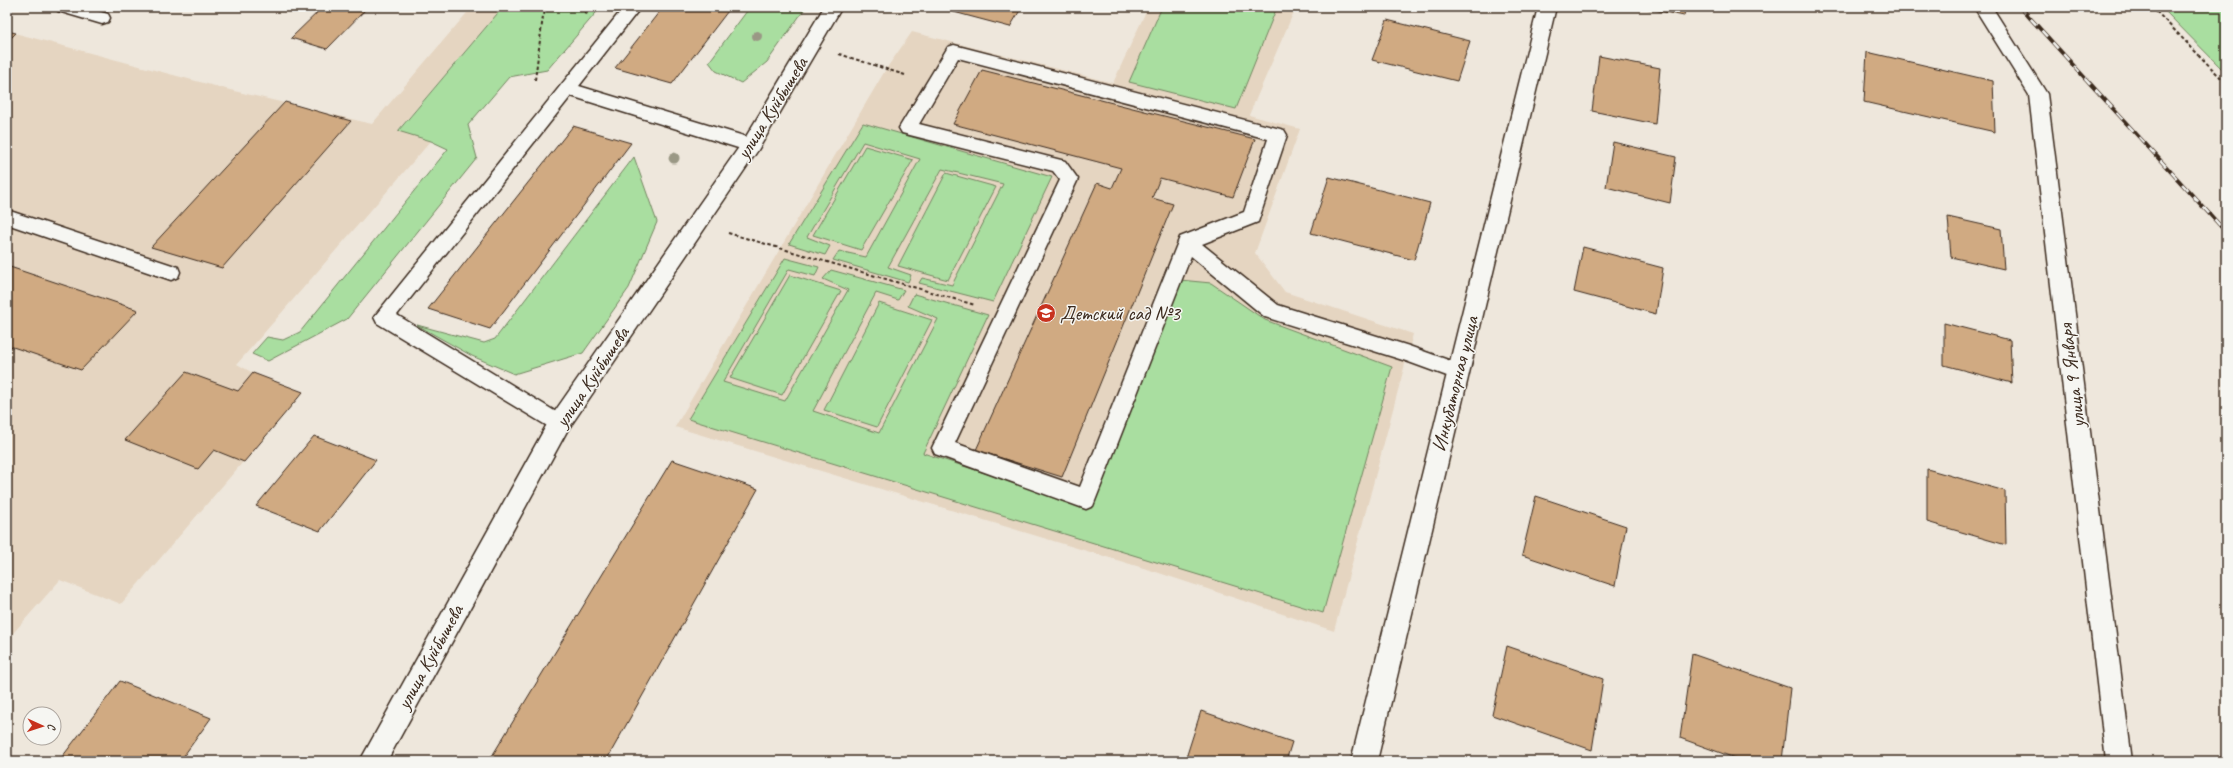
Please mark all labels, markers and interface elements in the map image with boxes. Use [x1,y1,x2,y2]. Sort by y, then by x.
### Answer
street label: улица Куйбышева [730,51,814,165]
place label: Детский сад №3 [1060,301,1182,326]
school or university icon: Детский сад №3 [1035,302,1057,324]
street label: Инкубаторная улица [1426,312,1484,454]
street label: улица Куйбышева [549,320,636,433]
street label: улица 9 Января [2053,321,2091,430]
street label: улица Куйбышева [391,599,470,715]
north arrow [22,706,62,746]
text: С [45,723,59,731]

